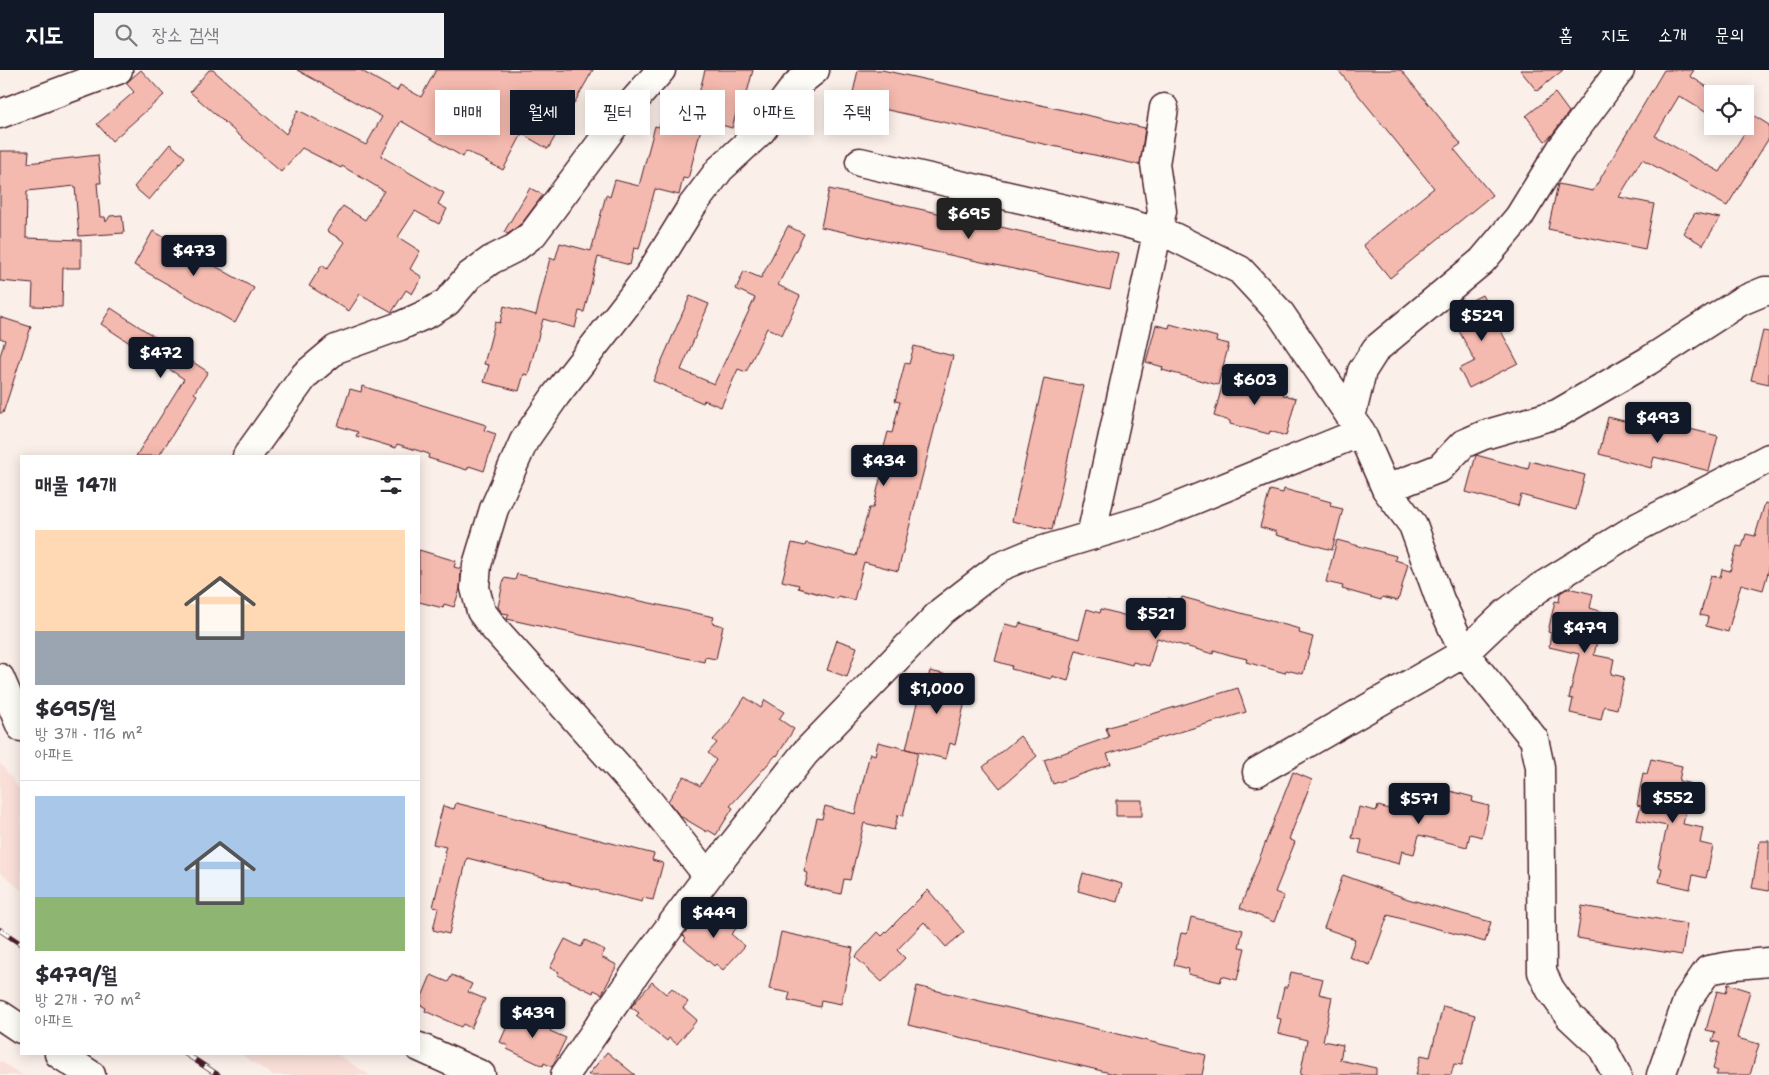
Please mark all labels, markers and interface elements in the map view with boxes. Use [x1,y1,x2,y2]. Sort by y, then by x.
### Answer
search box [94,13,444,58]
text: 지도 [25,19,64,51]
icon: search [112,21,140,49]
text: 장소 검색 [152,22,219,47]
text: 홈 [1559,23,1573,47]
text: 지도 [1601,23,1630,47]
text: 소개 [1658,23,1687,47]
text: 문의 [1715,23,1744,47]
map controls [1704,85,1754,135]
button: locate [1704,85,1754,135]
chip: 매매 [435,90,500,135]
chip: 월세 [510,90,575,135]
chip: 필터 [585,90,650,135]
chip: 신규 [660,90,725,135]
chip: 아파트 [735,90,814,135]
chip: 주택 [824,90,889,135]
pin: $695 [939,198,999,240]
text: $695 [948,203,990,224]
pin: $473 [164,234,224,277]
text: $473 [172,240,216,261]
pin: $529 [1452,300,1512,342]
text: $529 [1461,305,1503,326]
pin: $472 [131,336,191,379]
text: $472 [140,342,183,363]
pin: $603 [1225,364,1285,406]
text: $603 [1233,369,1277,390]
pin: $493 [1628,402,1688,444]
text: $493 [1636,407,1680,428]
pin: $434 [854,444,914,487]
text: $434 [862,450,906,471]
text: 매물 14개 [35,471,117,499]
icon: filters [377,471,405,499]
icon: home [175,563,265,653]
pin: $521 [1126,598,1186,640]
text: $521 [1137,603,1175,624]
pin: $479 [1555,612,1615,654]
text: $479 [1563,617,1607,638]
pin: $1,000 [896,672,978,715]
text: $1,000 [910,678,964,699]
text: $695/월 [35,695,116,723]
text: 방 3개 · 116 m² [35,723,143,744]
text: 아파트 [35,744,74,765]
pin: $571 [1389,782,1449,825]
pin: $552 [1643,782,1703,824]
text: $552 [1652,787,1694,808]
text: $571 [1400,788,1438,809]
icon: home [175,828,265,918]
pin: $449 [684,896,744,939]
text: $449 [692,902,736,923]
text: $479/월 [35,961,118,989]
text: 방 2개 · 70 m² [35,989,141,1010]
pin: $439 [503,996,563,1039]
text: $439 [511,1002,555,1023]
text: 아파트 [35,1010,74,1031]

